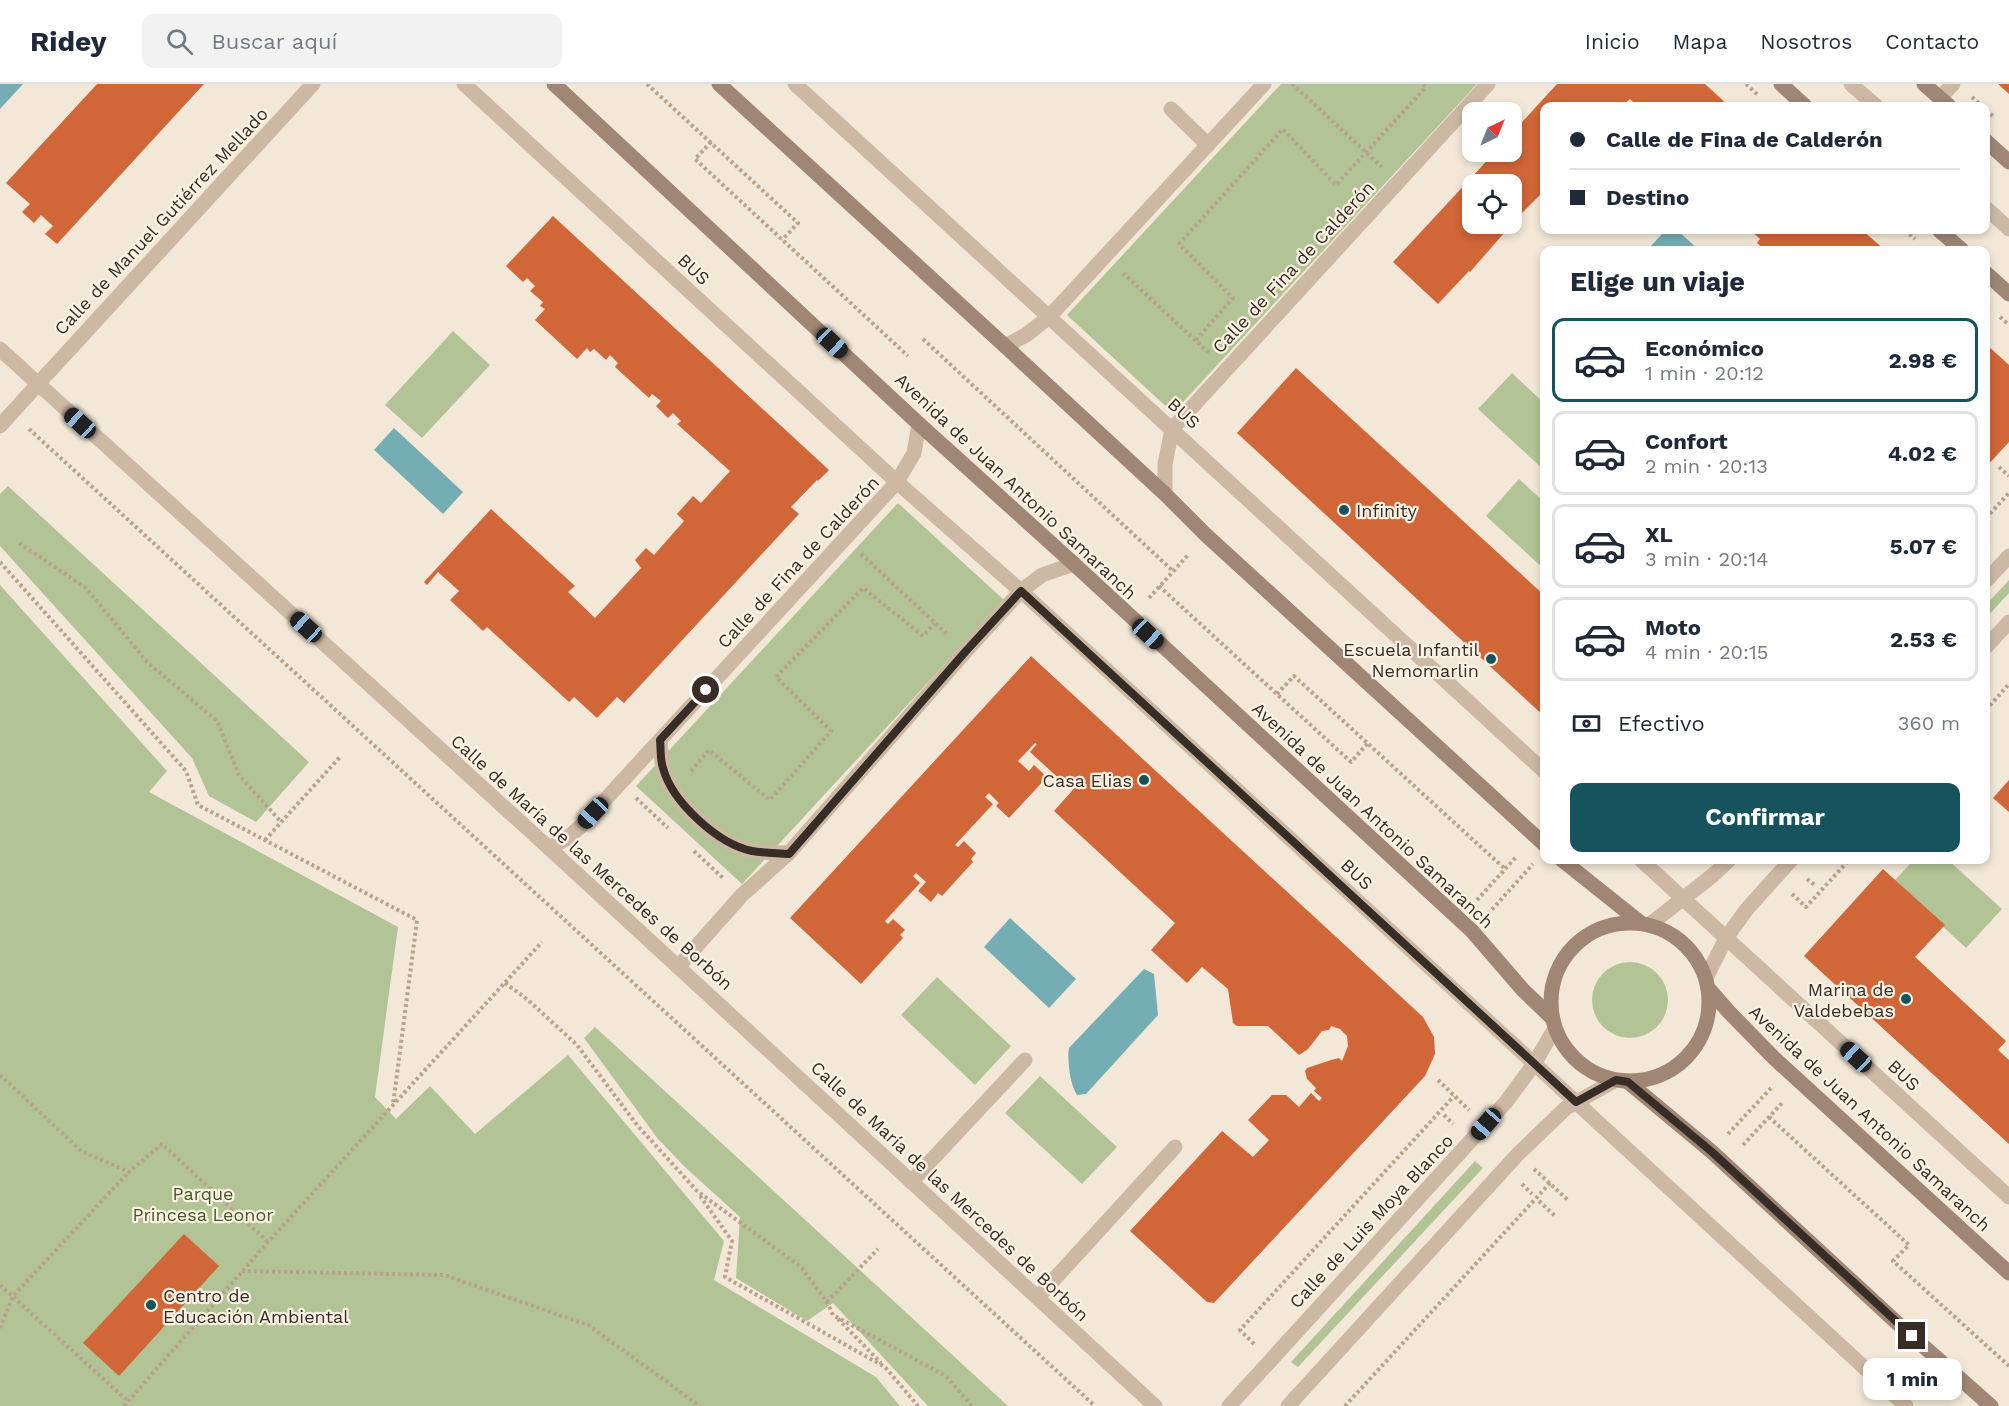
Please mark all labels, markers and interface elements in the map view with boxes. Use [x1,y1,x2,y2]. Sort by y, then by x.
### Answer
search box [142,14,562,68]
text: Ridey [30,25,106,58]
icon: search [163,25,196,58]
text: Buscar aquí [211,29,337,54]
text: Inicio [1585,29,1640,54]
text: Mapa [1673,29,1727,54]
text: Nosotros [1760,29,1852,54]
text: Contacto [1885,29,1979,54]
north arrow [1462,102,1522,162]
map controls [1462,102,1522,234]
street label: Calle de Manuel Gutiérrez Mellado [50,103,272,339]
text: Calle de Fina de Calderón [1606,127,1883,152]
button: locate [1462,174,1522,234]
street label: Calle de Fina de Calderón [1208,177,1378,357]
text: Destino [1606,185,1689,210]
street label: BUS [674,249,714,289]
text: Elige un viaje [1570,266,1745,298]
car [813,324,851,362]
icon: car [1573,333,1627,387]
text: Económico [1645,336,1764,361]
text: 2.98 € [1888,348,1957,373]
text: 1 min · 20:12 [1645,361,1764,385]
street label: Avenida de Juan Antonio Samaranch [891,368,1141,604]
street label: BUS [1164,393,1204,433]
car [61,404,99,442]
icon: car [1573,426,1627,480]
text: Confort [1645,429,1728,454]
text: 4.02 € [1888,441,1957,466]
text: 2 min · 20:13 [1645,454,1768,478]
street label: Calle de Fina de Calderón [713,472,883,652]
place label: Infinity [1356,500,1418,521]
marker: Infinity [1337,503,1351,517]
icon: car [1573,519,1627,573]
text: XL [1645,522,1673,547]
text: 5.07 € [1890,534,1957,559]
text: 3 min · 20:14 [1645,547,1768,571]
car [287,608,325,646]
icon: car [1573,612,1627,666]
car [1129,615,1167,653]
text: Moto [1645,615,1701,640]
text: 2.53 € [1890,627,1957,652]
place label: Escuela Infantil Nemomarlin [1343,639,1479,681]
text: 4 min · 20:15 [1645,640,1768,664]
marker: Escuela Infantil Nemomarlin [1484,652,1498,666]
route start [692,676,719,703]
street label: Avenida de Juan Antonio Samaranch [1248,697,1498,933]
icon: cash [1570,707,1603,740]
text: Efectivo [1618,711,1705,736]
text: 360 m [1898,711,1960,735]
street label: Calle de María de las Mercedes de Borbón [447,730,737,994]
place label: Casa Elias [1043,770,1132,791]
marker: Casa Elias [1137,773,1151,787]
button: Confirmar [1570,783,1960,852]
car [574,794,612,832]
street label: BUS [1337,854,1377,894]
place label: Marina de Valdebebas [1793,979,1894,1021]
marker: Marina de Valdebebas [1899,992,1913,1006]
street label: Avenida de Juan Antonio Samaranch [1745,1000,1995,1236]
car [1837,1038,1875,1076]
street label: BUS [1884,1055,1924,1095]
street label: Calle de María de las Mercedes de Borbón [807,1057,1093,1325]
car [1467,1105,1505,1143]
street label: Calle de Luis Moya Blanco [1285,1130,1457,1312]
park label: Parque Princesa Leonor [132,1183,274,1225]
place label: Centro de Educación Ambiental [163,1285,349,1327]
marker: Centro de Educación Ambiental [144,1298,158,1312]
route end [1898,1322,1925,1349]
callout: 1 min [1862,1357,1962,1399]
text: 1 min [1887,1367,1938,1391]

